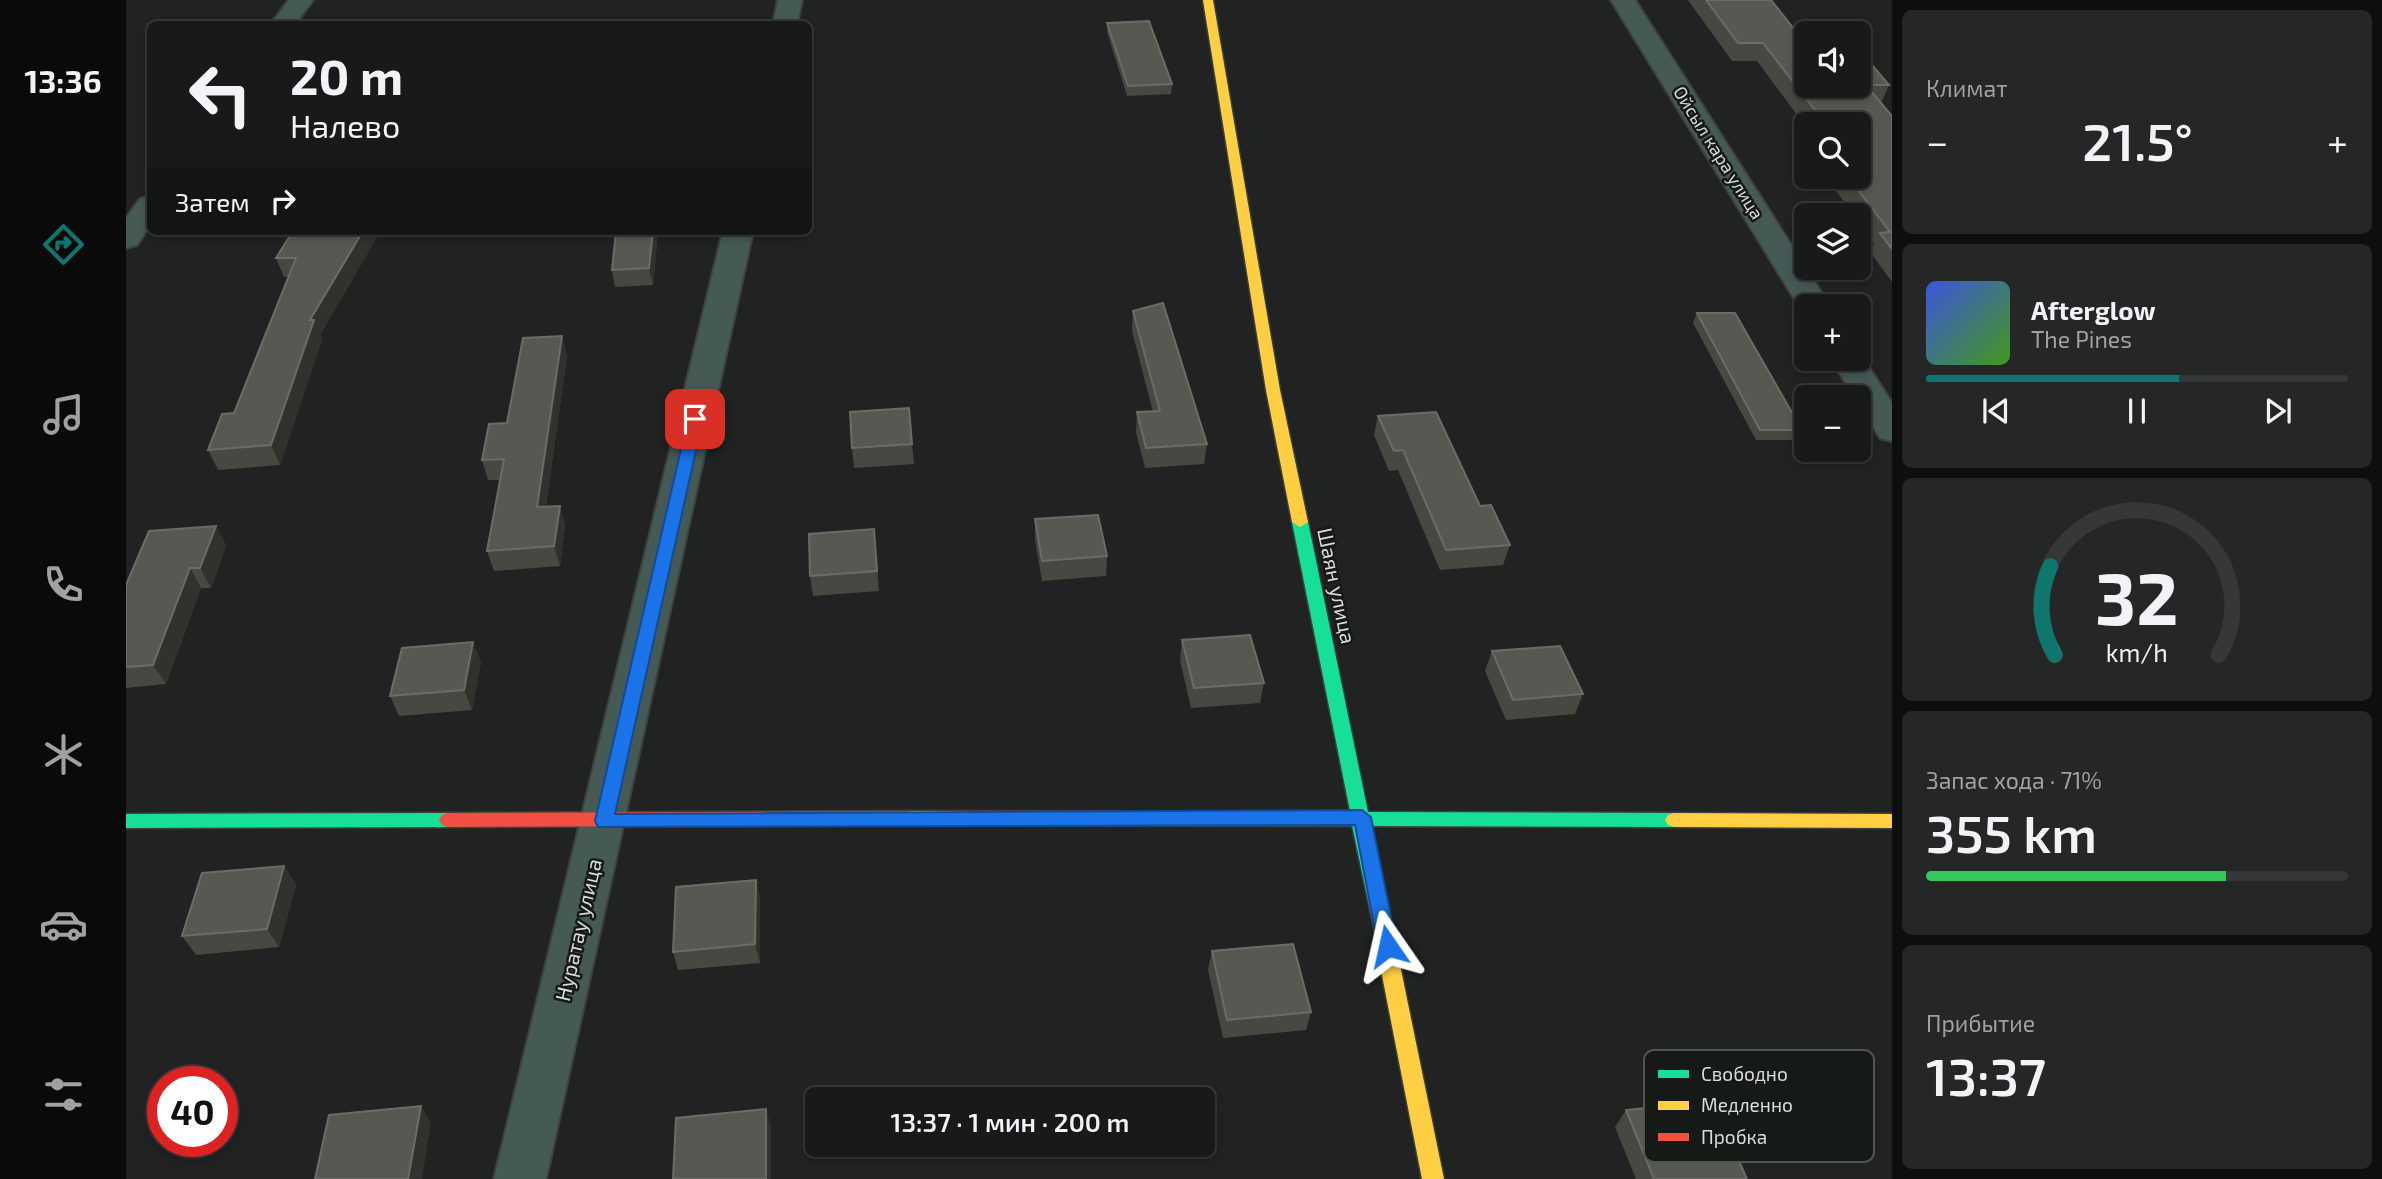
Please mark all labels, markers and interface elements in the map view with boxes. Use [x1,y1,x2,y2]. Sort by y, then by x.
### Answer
map controls [1794,21,1871,462]
button: sound [1794,21,1871,98]
text: 20 m [290,46,403,105]
icon: left [175,49,266,140]
text: 13:36 [24,61,102,99]
text: Климат [1926,74,2007,102]
street label: Ойсыл кара улица [1669,82,1769,223]
text: Налево [290,106,400,144]
text: 21.5° [2082,109,2193,171]
button: search [1794,112,1871,189]
text: − [1926,118,1948,164]
text: + [2327,118,2348,164]
icon: right [264,182,302,220]
text: Затем [175,186,250,217]
button: layers [1794,203,1871,280]
icon: directions [39,220,88,269]
button: + [1794,294,1871,371]
text: Afterglow [2031,294,2156,325]
text: The Pines [2031,325,2132,353]
button: − [1794,385,1871,462]
pin [665,389,725,449]
icon: music [39,390,88,439]
icon: previous [1977,392,2015,430]
icon: pause [2118,392,2156,430]
icon: next [2259,392,2297,430]
icon: arrive [676,400,714,438]
street label: Шаян улица [1312,525,1362,646]
text: 32 [2095,553,2179,641]
icon: phone [39,560,88,609]
text: km/h [2106,637,2168,667]
icon: climate [39,730,88,779]
text: Запас хода · 71% [1926,766,2102,794]
text: 355 km [1926,801,2097,863]
street label: Нуратау улица [549,856,607,1004]
icon: car [39,900,88,949]
position arrow [1351,909,1425,983]
text: Прибытие [1926,1009,2035,1037]
text: 13:37 [1926,1044,2046,1106]
legend [1644,1050,1874,1162]
text: Свободно [1701,1062,1788,1085]
speed limit sign: 40 [147,1066,238,1157]
icon: filters [39,1070,88,1119]
text: Медленно [1701,1093,1793,1116]
text: 13:37 · 1 мин · 200 m [891,1106,1129,1137]
text: Пробка [1701,1125,1767,1148]

